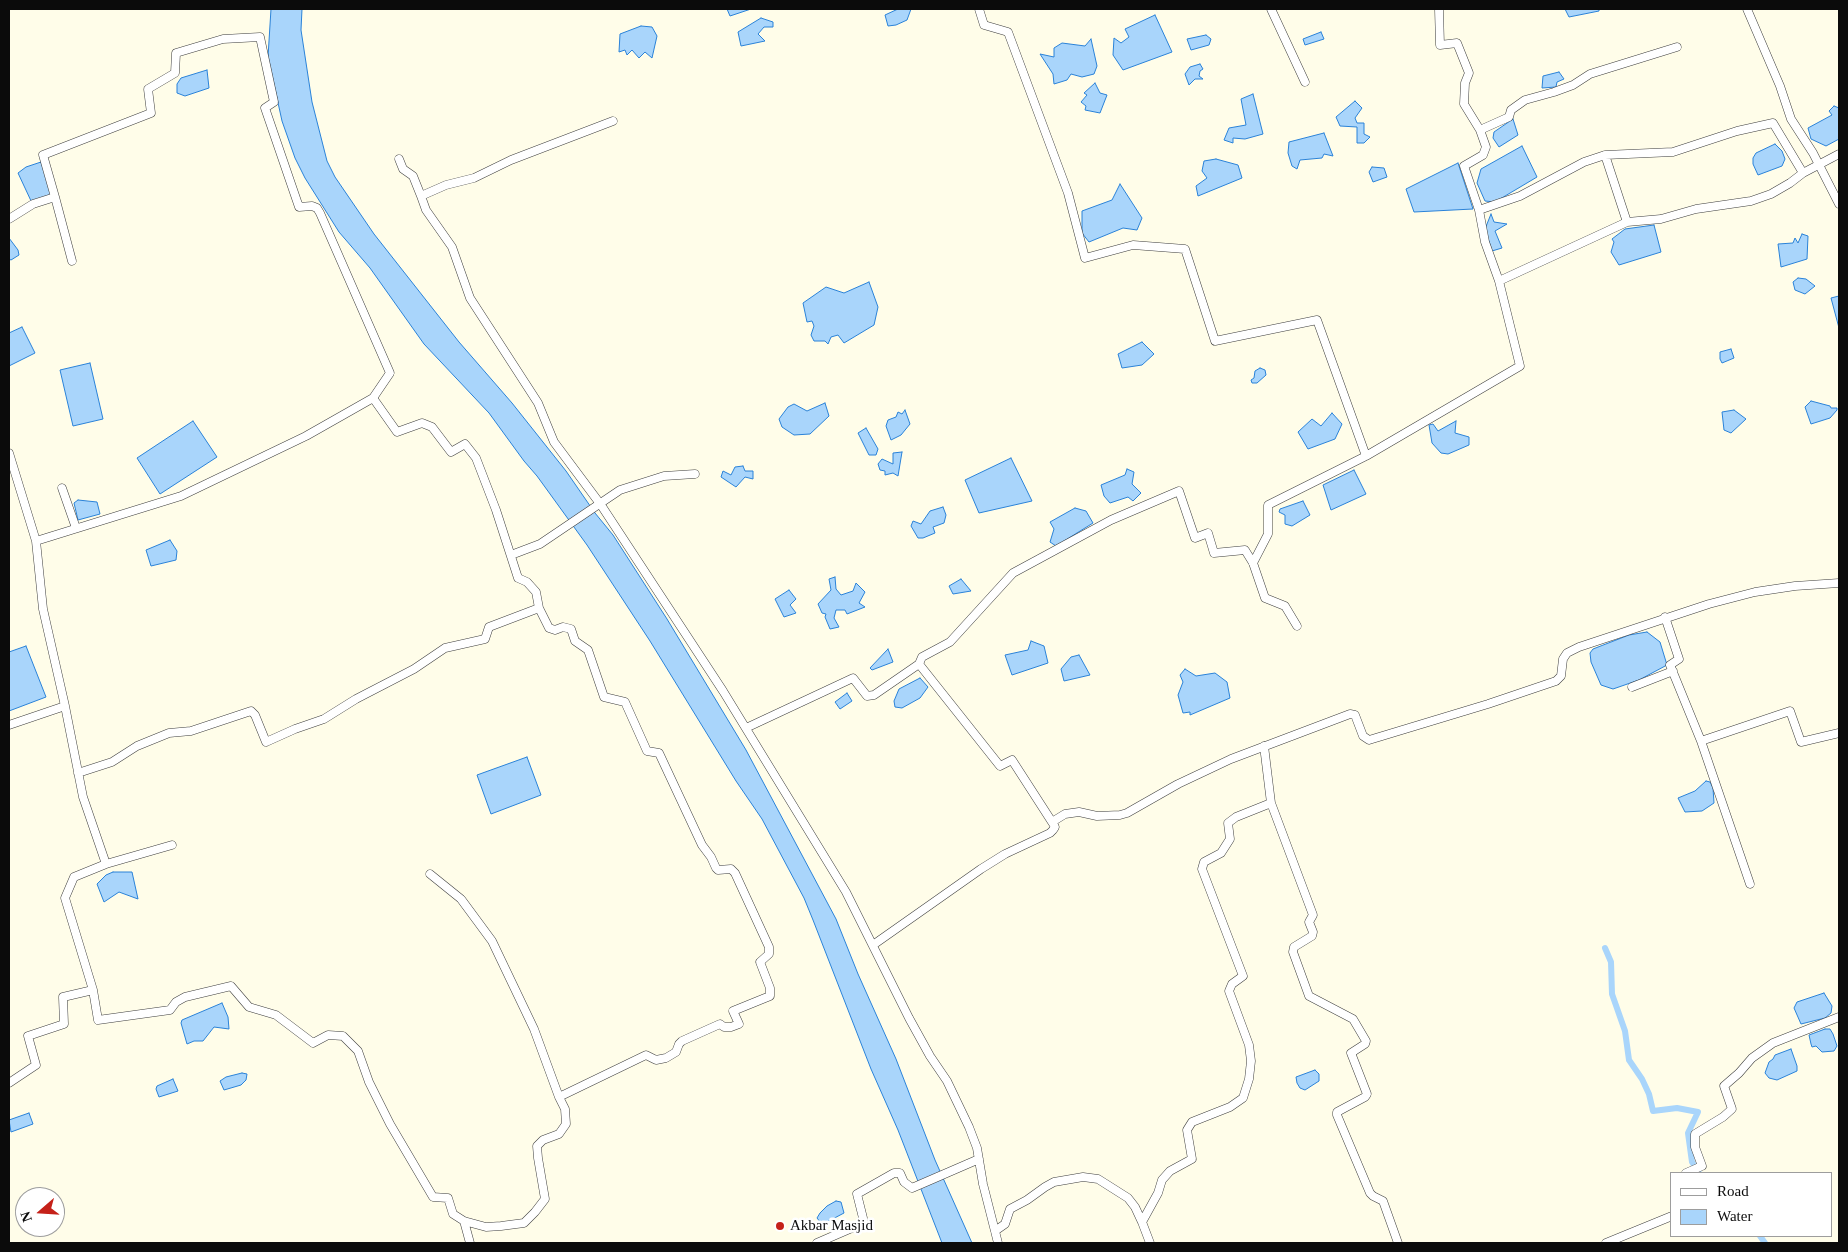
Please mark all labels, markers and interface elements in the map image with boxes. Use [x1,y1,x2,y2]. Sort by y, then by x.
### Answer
legend [1670,1172,1833,1237]
text: Road [1717,1183,1749,1199]
north arrow [15,1187,65,1237]
text: Water [1717,1208,1752,1224]
text: N [18,1209,35,1224]
place label: Akbar Masjid [790,1217,873,1235]
marker: Akbar Masjid [774,1220,786,1232]

